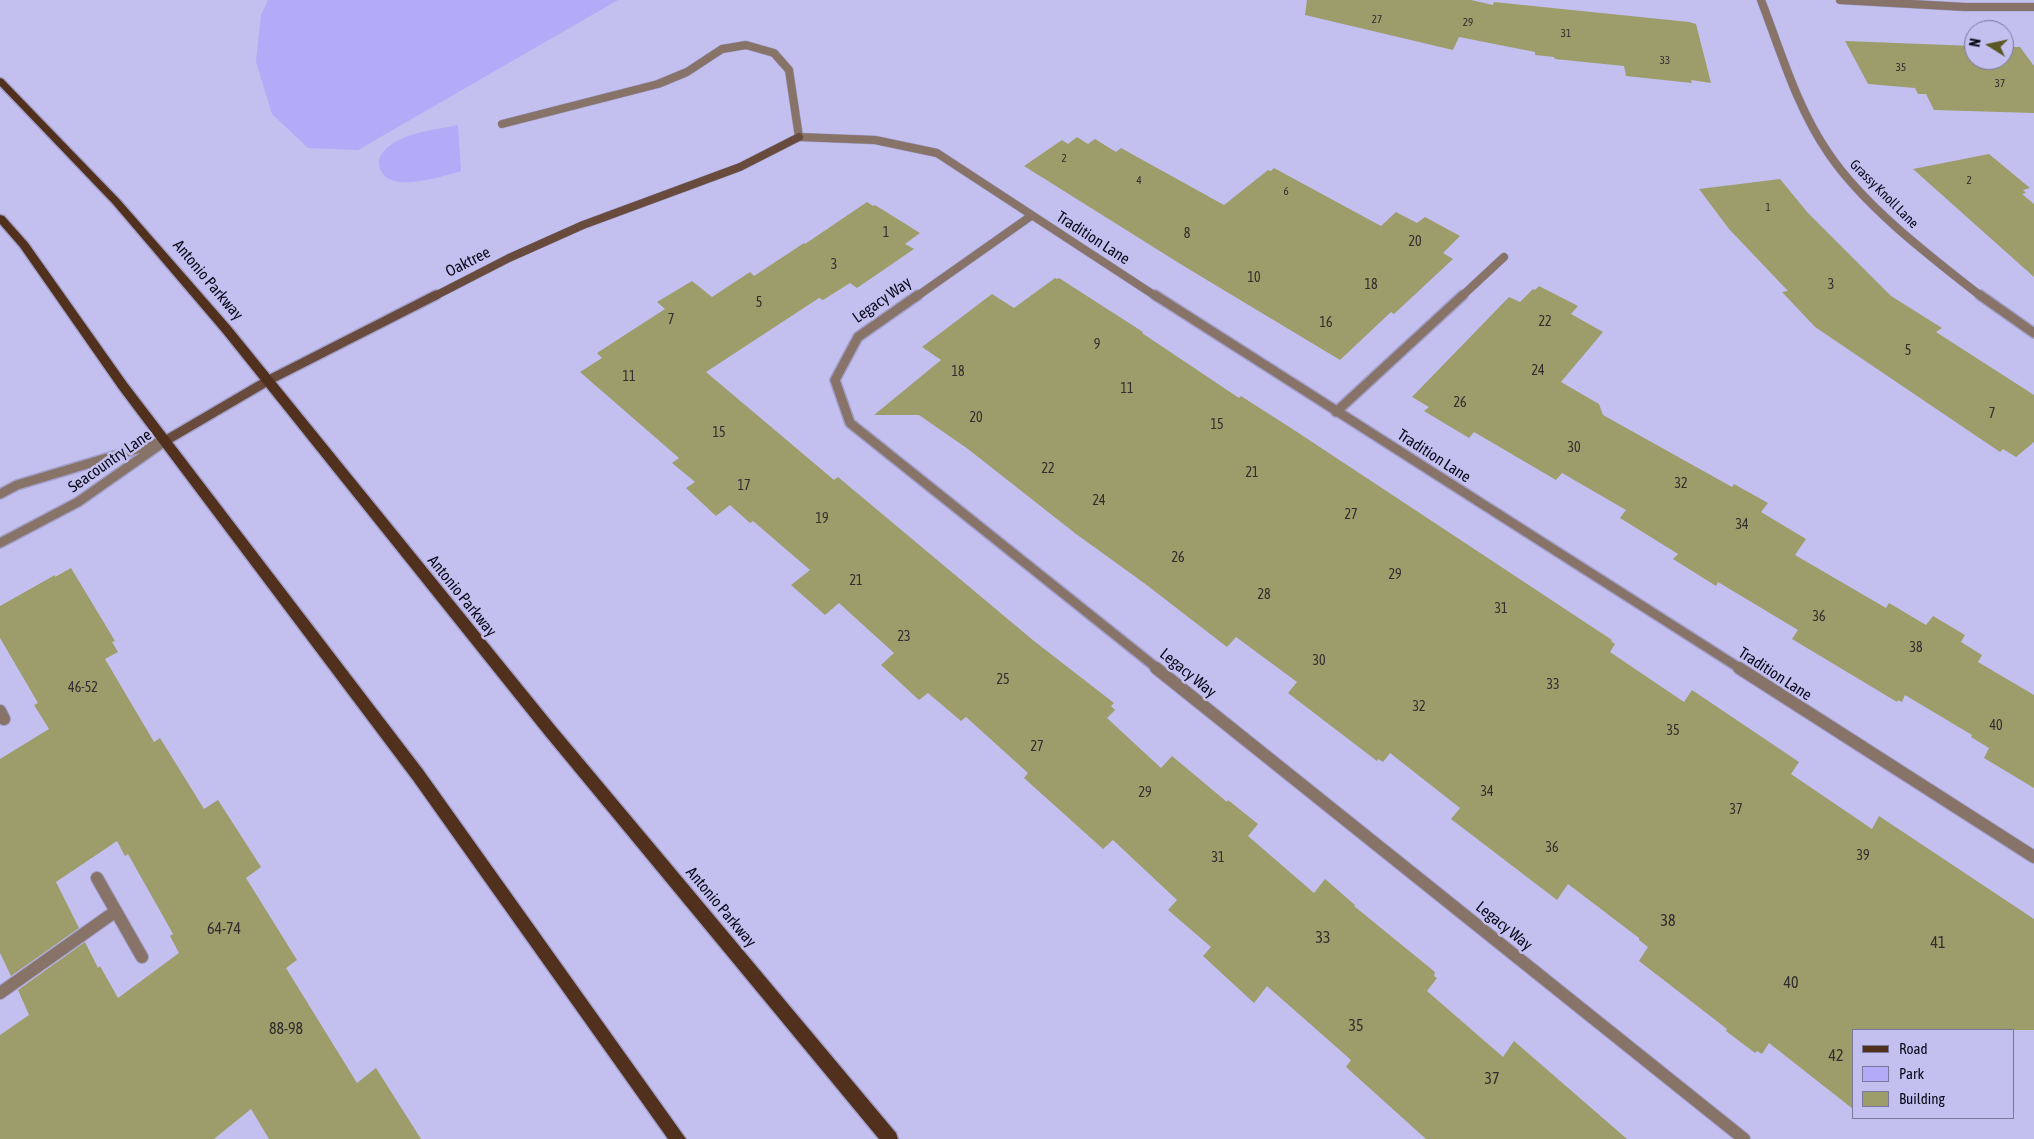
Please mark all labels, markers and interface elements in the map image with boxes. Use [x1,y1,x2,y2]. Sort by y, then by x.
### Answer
house number: 27 [1372,13,1382,27]
house number: 29 [1463,16,1473,30]
north arrow [1964,20,2014,70]
house number: 31 [1561,27,1571,41]
text: N [1967,37,1984,48]
house number: 33 [1660,54,1670,68]
house number: 35 [1896,61,1906,75]
house number: 37 [1995,77,2005,91]
house number: 2 [1061,152,1067,166]
street label: Grassy Knoll Lane [1846,156,1922,232]
house number: 4 [1136,174,1142,188]
house number: 2 [1966,174,1972,188]
house number: 6 [1283,185,1289,199]
house number: 1 [1765,201,1771,215]
street label: Tradition Lane [1053,207,1133,269]
house number: 1 [883,225,889,241]
house number: 8 [1184,226,1190,242]
house number: 20 [1408,234,1422,250]
street label: Antonio Parkway [169,236,247,324]
street label: Oaktree [442,243,494,281]
house number: 3 [831,257,837,273]
house number: 10 [1247,270,1261,286]
street label: Legacy Way [849,273,915,327]
house number: 18 [1364,277,1378,293]
house number: 3 [1828,277,1834,293]
house number: 5 [756,295,762,311]
house number: 7 [668,312,674,328]
house number: 22 [1538,314,1552,330]
house number: 16 [1319,315,1333,331]
house number: 9 [1094,337,1100,353]
house number: 5 [1905,343,1911,359]
house number: 24 [1531,363,1545,379]
house number: 18 [951,364,965,380]
house number: 11 [622,369,636,385]
house number: 11 [1120,381,1134,397]
house number: 26 [1453,395,1467,411]
house number: 7 [1989,406,1995,422]
house number: 20 [969,410,983,426]
house number: 15 [1210,417,1224,433]
street label: Seacountry Lane [65,425,155,497]
house number: 15 [712,425,726,441]
street label: Tradition Lane [1394,425,1474,487]
house number: 30 [1567,440,1581,456]
house number: 22 [1041,461,1055,477]
house number: 21 [1245,465,1259,481]
house number: 32 [1674,476,1688,492]
house number: 17 [737,478,751,494]
house number: 24 [1092,493,1106,509]
house number: 27 [1344,507,1358,523]
house number: 19 [815,511,829,527]
house number: 34 [1735,517,1749,533]
house number: 26 [1171,550,1185,566]
street label: Antonio Parkway [423,552,501,640]
house number: 29 [1388,567,1402,583]
house number: 21 [849,573,863,589]
house number: 28 [1257,587,1271,603]
house number: 31 [1494,601,1508,617]
house number: 36 [1812,609,1826,625]
house number: 23 [897,629,911,645]
house number: 38 [1909,640,1923,656]
street label: Tradition Lane [1735,643,1815,705]
street label: Legacy Way [1156,644,1220,702]
house number: 30 [1312,653,1326,669]
house number: 25 [996,672,1010,688]
house number: 33 [1546,677,1560,693]
house number: 46-52 [68,680,98,696]
house number: 32 [1412,699,1426,715]
house number: 40 [1989,718,2003,734]
house number: 35 [1666,723,1680,739]
house number: 27 [1030,739,1044,755]
house number: 34 [1480,784,1494,800]
house number: 29 [1138,785,1152,801]
house number: 37 [1729,802,1743,818]
house number: 36 [1545,840,1559,856]
house number: 39 [1856,848,1870,864]
house number: 31 [1211,850,1225,866]
street label: Antonio Parkway [682,863,760,951]
street label: Legacy Way [1472,897,1536,955]
house number: 38 [1660,911,1676,931]
house number: 64-74 [207,919,241,939]
house number: 33 [1315,928,1331,948]
house number: 41 [1930,933,1946,953]
house number: 40 [1783,973,1799,993]
house number: 35 [1348,1016,1364,1036]
house number: 88-98 [269,1019,303,1039]
legend [1852,1029,2014,1119]
text: Road [1899,1040,1928,1057]
house number: 42 [1828,1046,1844,1066]
text: Park [1899,1065,1924,1082]
house number: 37 [1484,1069,1500,1089]
text: Building [1899,1090,1945,1107]

